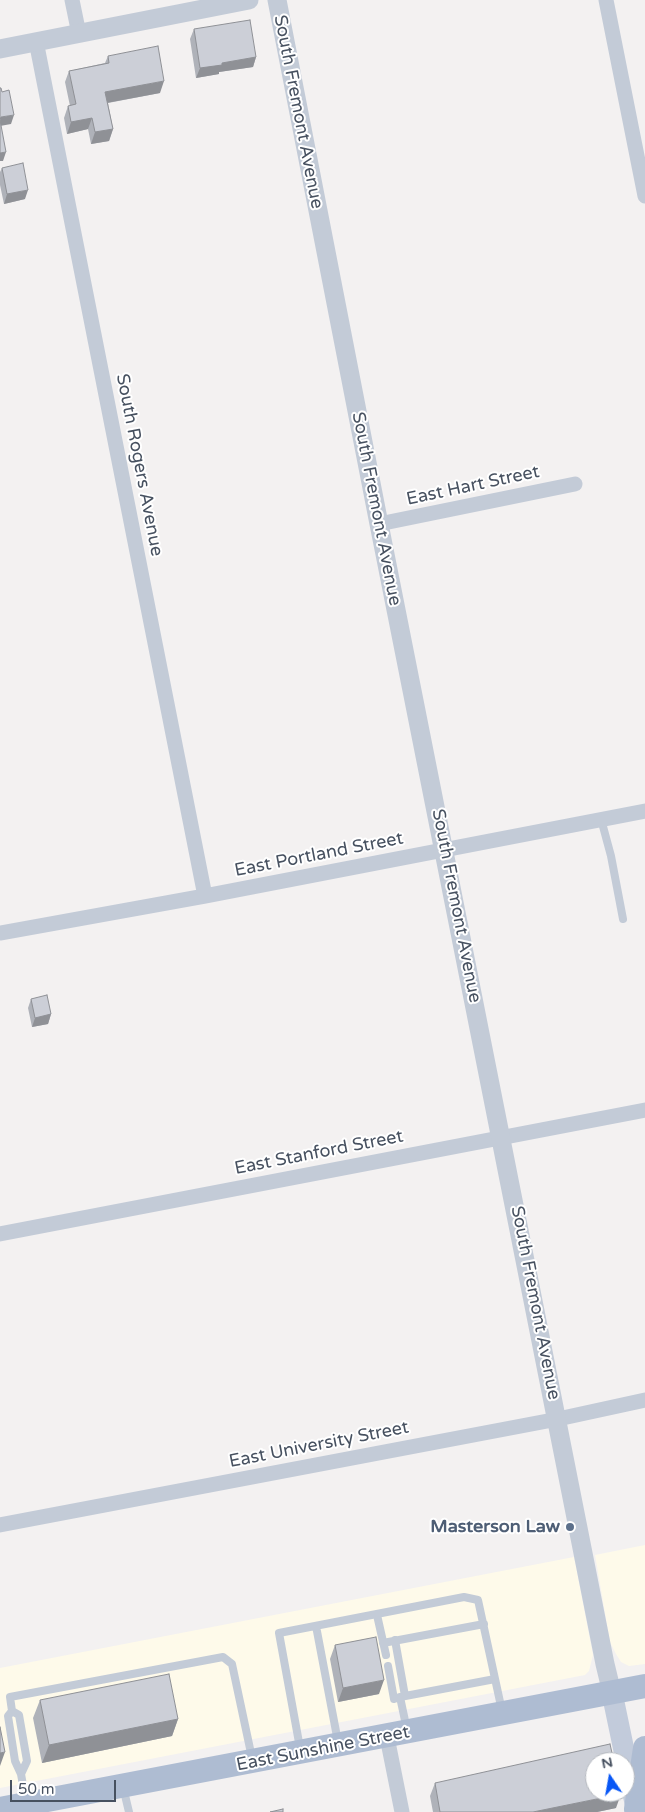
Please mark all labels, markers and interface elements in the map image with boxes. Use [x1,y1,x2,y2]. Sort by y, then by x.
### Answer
street label: South Fremont Avenue [269,13,327,211]
street label: South Rogers Avenue [111,372,167,558]
street label: South Fremont Avenue [347,410,405,608]
street label: East Hart Street [405,461,541,511]
street label: South Fremont Avenue [427,807,485,1005]
street label: East Portland Street [233,828,405,882]
street label: East Stanford Street [233,1126,405,1180]
street label: South Fremont Avenue [506,1204,564,1402]
street label: East University Street [227,1417,411,1473]
place label: Masterson Law [430,1516,560,1538]
marker: Masterson Law [564,1521,576,1533]
street label: East Sunshine Street [235,1722,411,1776]
north arrow [585,1752,635,1802]
text: N [600,1753,614,1772]
scale bar [12,1770,119,1802]
text: 50 m [18,1780,55,1798]

